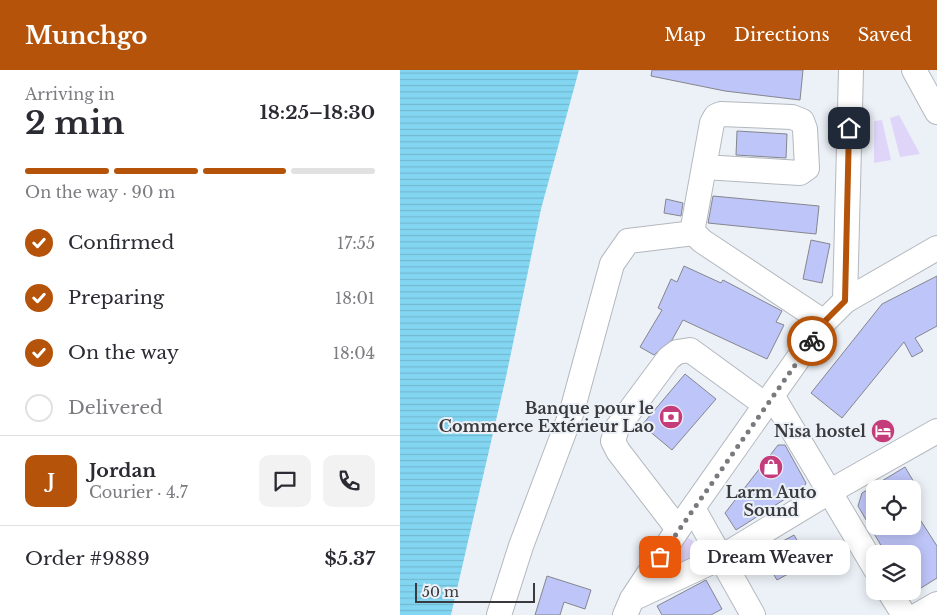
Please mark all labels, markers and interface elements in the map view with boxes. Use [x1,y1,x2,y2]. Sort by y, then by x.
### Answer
text: Munchgo [25,21,147,50]
text: Map [664,24,706,46]
text: Directions [734,24,830,46]
text: Saved [858,24,912,46]
text: Arriving in [25,84,115,104]
text: 18:25–18:30 [260,101,375,124]
text: 2 min [25,103,125,143]
pin [828,107,870,149]
icon: home [835,114,863,142]
text: On the way · 90 m [25,182,175,202]
icon: check [25,229,53,257]
text: Confirmed [68,231,174,254]
text: 17:55 [337,233,375,253]
icon: check [25,284,53,312]
text: Preparing [68,286,164,309]
text: 18:01 [335,288,375,308]
courier [787,316,837,366]
icon: bike [798,327,826,355]
icon: check [25,339,53,367]
text: On the way [68,341,179,364]
text: 18:04 [333,343,375,363]
text: Delivered [68,396,163,419]
place label: Banque pour le Commerce Extérieur Lao [439,398,654,436]
bank icon: Banque pour le Commerce Extérieur Lao [658,404,684,430]
hotel icon: Nisa hostel [870,418,896,444]
place label: Nisa hostel [774,421,866,441]
shop icon: Larm Auto Sound [758,454,784,480]
button: chat [259,455,311,507]
button: phone [323,455,375,507]
text: Jordan [89,459,156,482]
text: J [47,469,55,492]
map controls [866,480,921,600]
button: locate [866,480,921,535]
text: Courier · 4.7 [89,482,188,502]
place label: Larm Auto Sound [725,482,817,520]
pin [639,536,681,578]
callout: Dream Weaver [690,540,850,574]
icon: bag [646,543,674,571]
button: layers [866,545,921,600]
text: Order #9889 [25,547,150,570]
text: $5.37 [325,547,375,570]
text: Dream Weaver [707,547,833,567]
scale bar [415,580,535,603]
text: 50 m [422,583,459,601]

